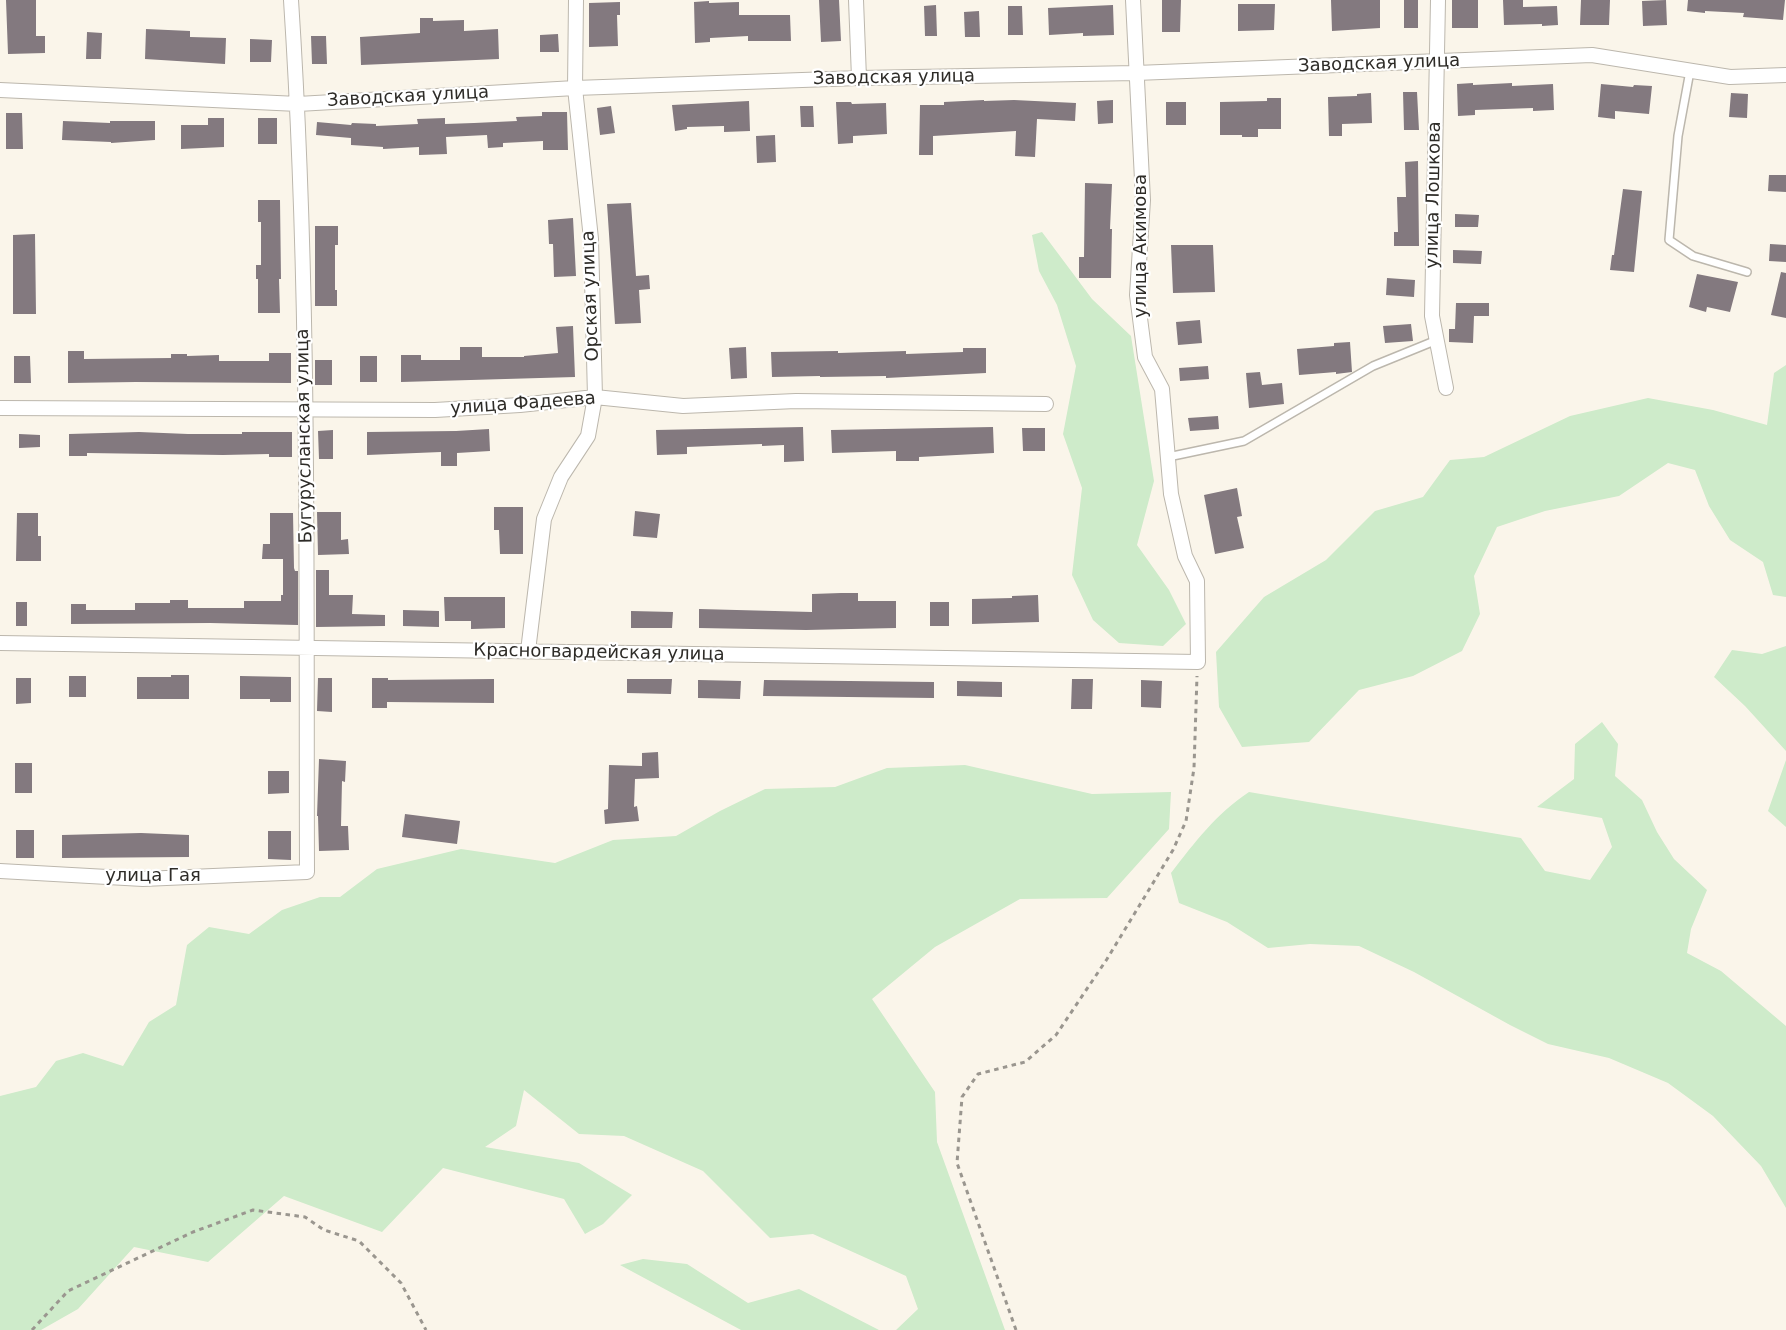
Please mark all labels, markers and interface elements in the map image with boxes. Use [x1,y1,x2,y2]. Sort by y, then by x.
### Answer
street label: Заводская улица [1298,50,1460,78]
street label: Заводская улица [813,66,975,90]
street label: Заводская улица [326,82,490,112]
street label: улица Лошкова [1422,121,1446,269]
street label: улица Акимова [1130,174,1152,318]
street label: Орская улица [578,230,604,362]
street label: Бугурусланская улица [292,328,318,544]
street label: улица Фадеева [450,388,596,420]
street label: Красногвардейская улица [473,640,725,666]
street label: улица Гая [105,865,201,887]

